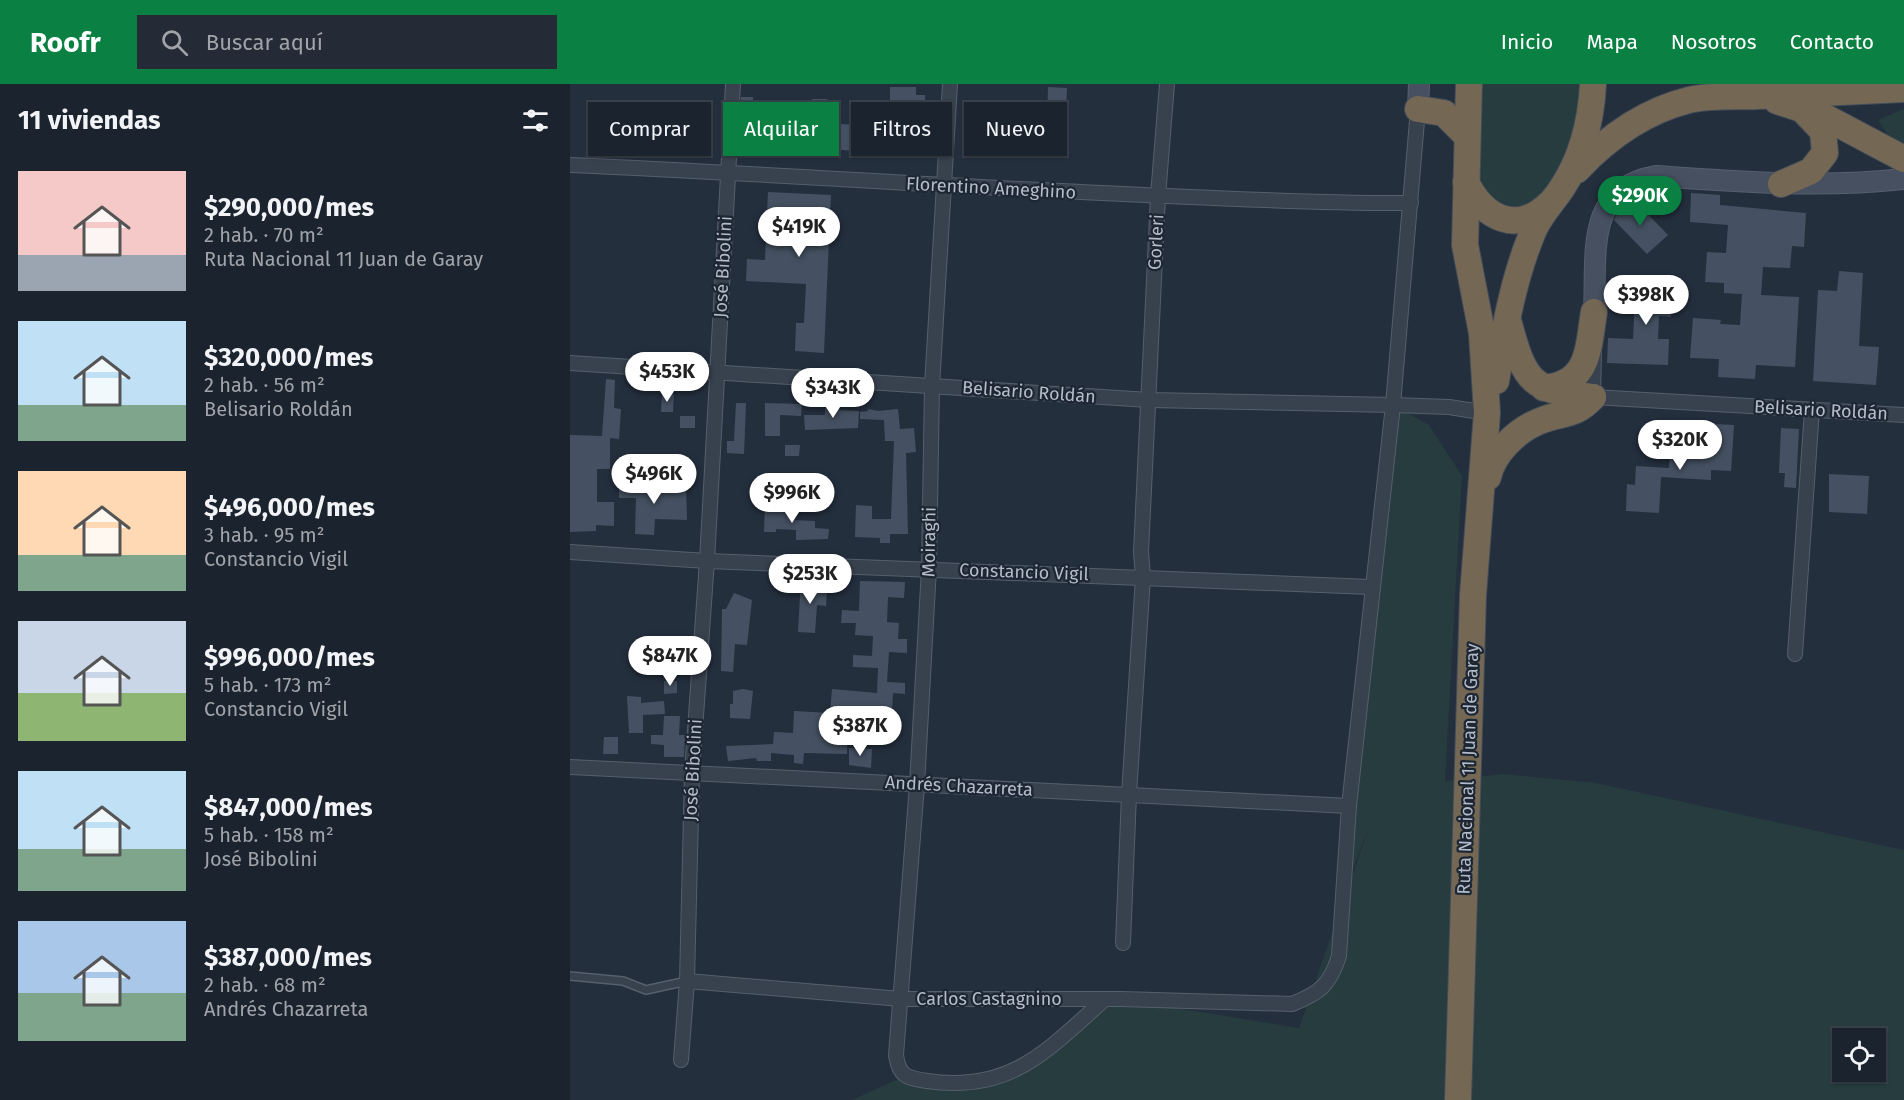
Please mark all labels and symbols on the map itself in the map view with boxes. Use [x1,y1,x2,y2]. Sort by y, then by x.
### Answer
street label: Florentino Ameghino [905,173,1077,203]
pin: $290K [1598,176,1682,227]
pin: $419K [757,207,841,258]
street label: Gorleri [1144,214,1168,270]
street label: José Bibolini [709,215,737,319]
pin: $398K [1604,275,1688,326]
pin: $453K [625,352,709,403]
pin: $343K [791,368,875,419]
street label: Belisario Roldán [961,376,1097,408]
street label: Belisario Roldán [1754,396,1888,424]
pin: $320K [1638,420,1722,471]
pin: $496K [612,454,696,505]
pin: $996K [750,473,834,524]
street label: Moiraghi [917,507,941,577]
pin: $253K [768,554,852,605]
street label: Constancio Vigil [959,559,1089,585]
pin: $847K [628,636,712,687]
street label: Ruta Nacional 11 Juan de Garay [1453,643,1483,895]
pin: $387K [818,706,902,757]
street label: José Bibolini [679,718,707,822]
street label: Andrés Chazarreta [885,771,1033,801]
street label: Carlos Castagnino [916,988,1062,1010]

